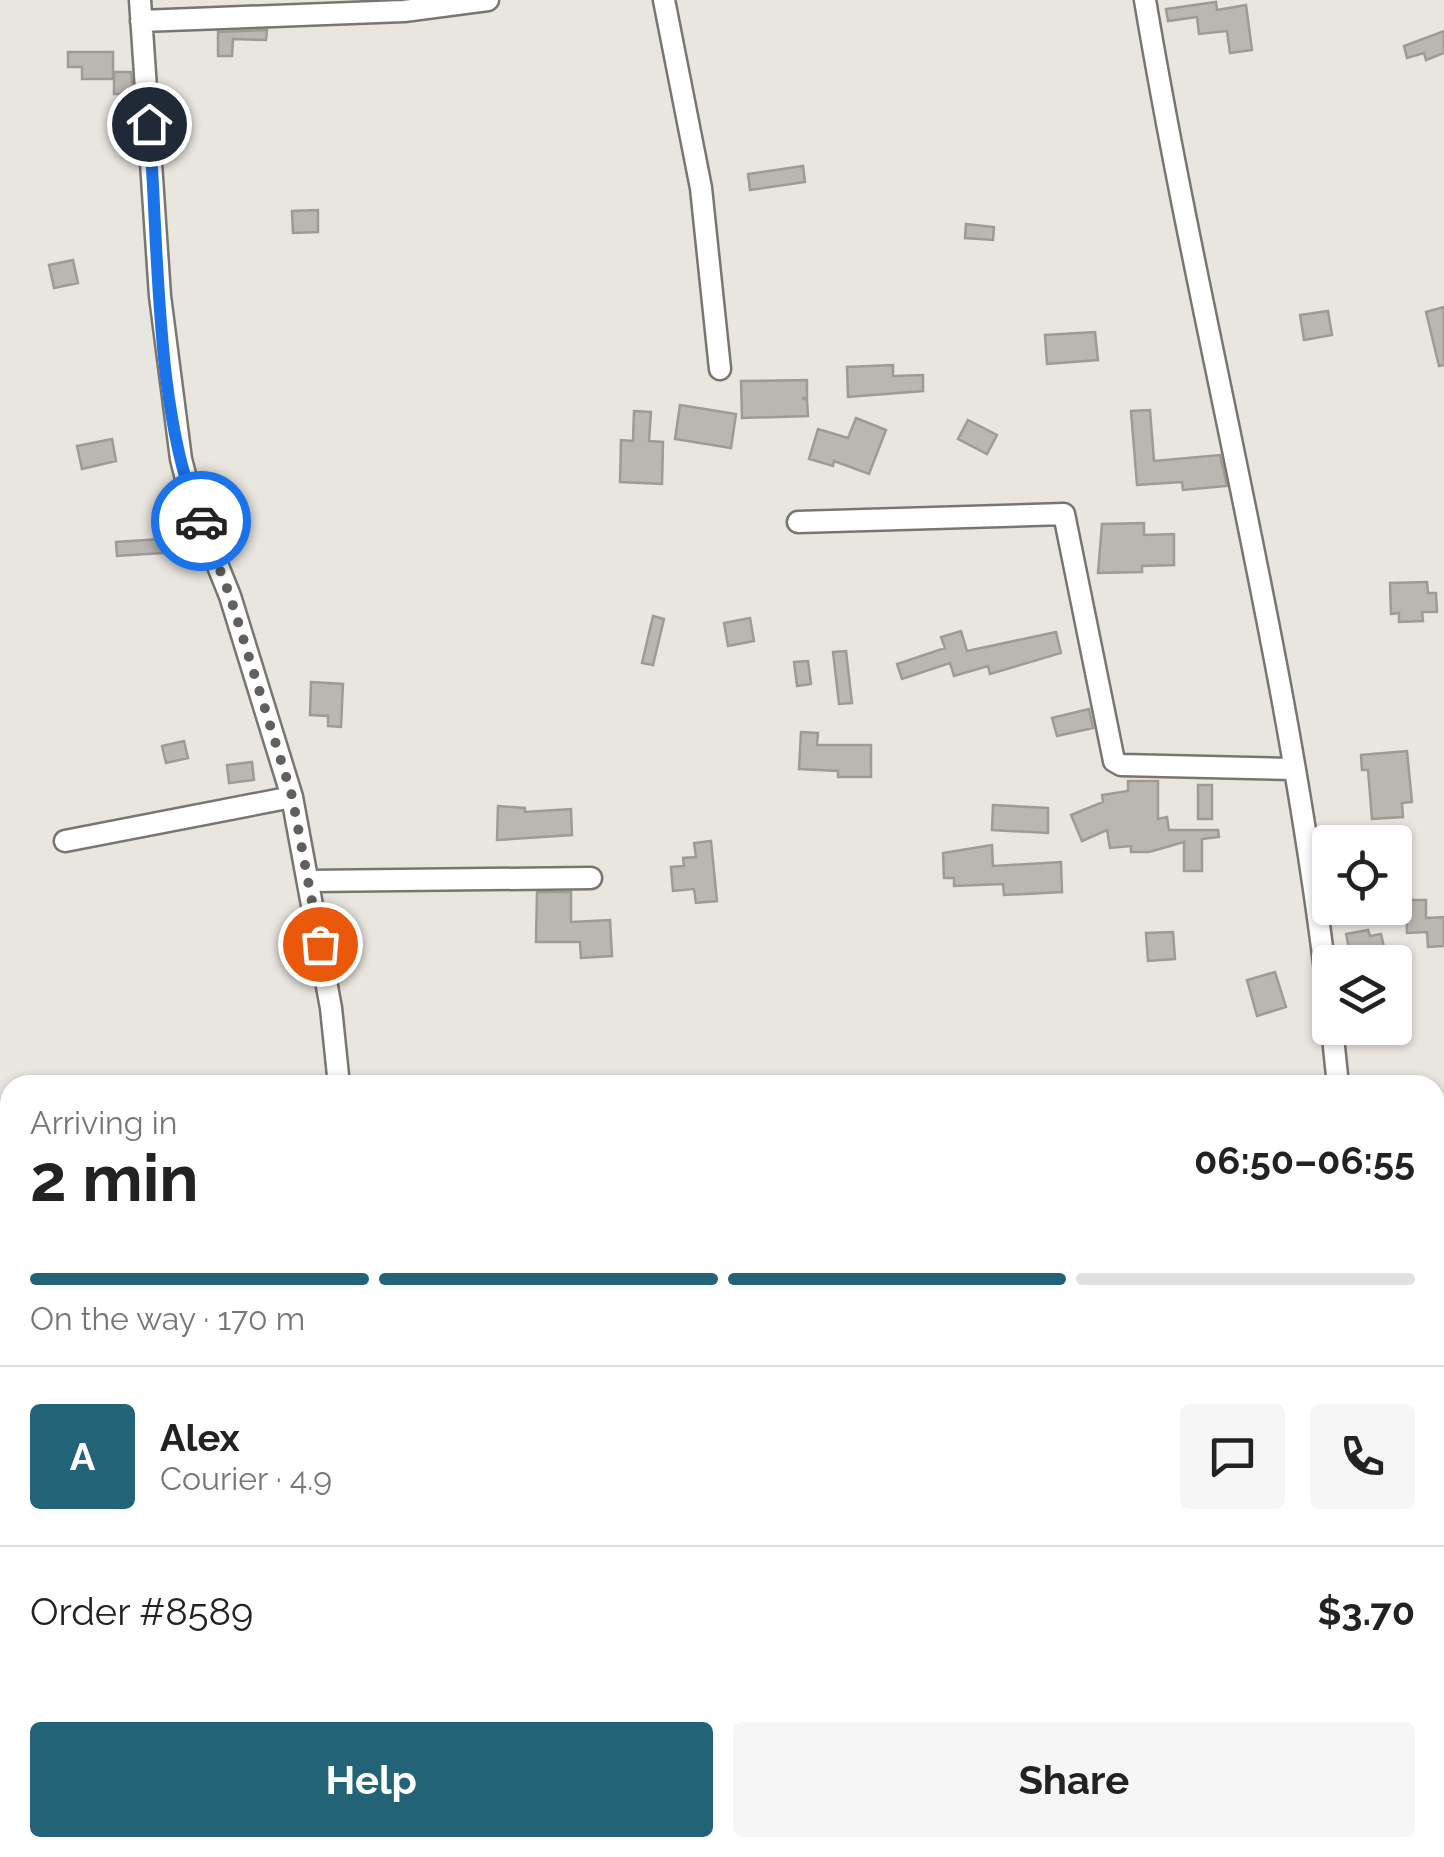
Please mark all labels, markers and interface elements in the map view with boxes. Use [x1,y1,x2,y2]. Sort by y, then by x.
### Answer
pin [107,82,192,167]
icon: home [122,97,177,152]
courier [151,471,251,571]
icon: car [174,494,229,549]
map controls [1312,825,1412,1045]
button: locate [1312,825,1412,925]
pin [278,902,363,987]
icon: bag [293,917,348,972]
button: layers [1312,945,1412,1045]
text: Arriving in [30,1104,177,1141]
text: 06:50–06:55 [1194,1138,1415,1183]
text: 2 min [30,1140,199,1216]
text: On the way · 170 m [30,1300,305,1337]
button: chat [1180,1404,1285,1509]
button: phone [1310,1404,1415,1509]
text: Alex [160,1415,240,1460]
text: A [70,1434,95,1479]
text: Courier · 4.9 [160,1460,332,1497]
text: Order #8589 [30,1589,253,1634]
text: $3.70 [1317,1589,1415,1634]
button: Help [30,1722,713,1837]
button: Share [733,1722,1415,1837]

